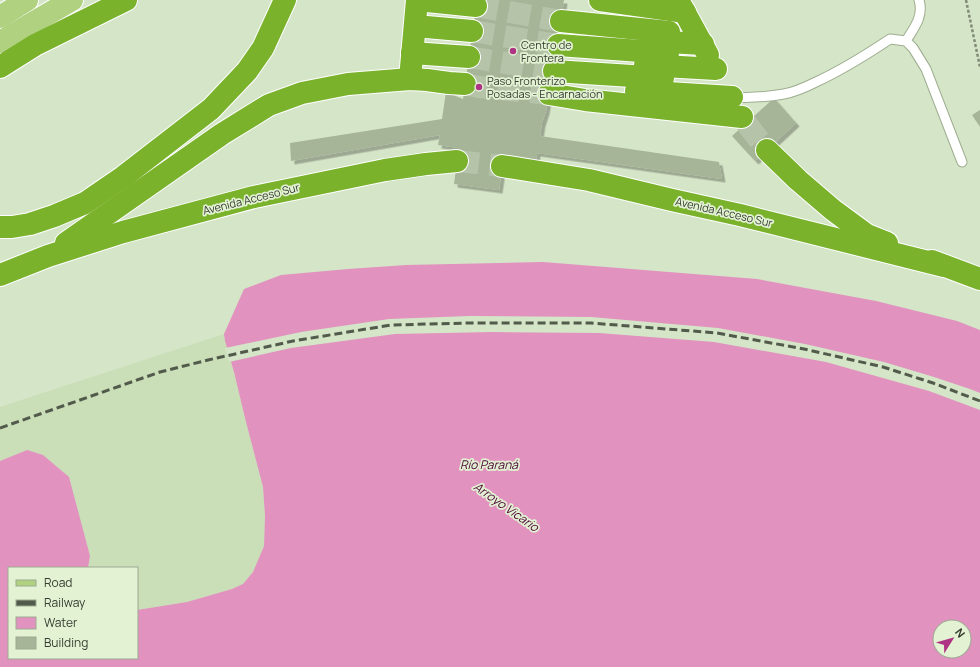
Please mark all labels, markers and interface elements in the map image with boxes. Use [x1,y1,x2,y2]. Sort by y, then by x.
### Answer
place label: Centro de Frontera [521,37,572,65]
marker: Centro de Frontera [508,46,518,56]
place label: Paso Fronterizo Posadas - Encarnación [487,73,602,101]
marker: Paso Fronterizo Posadas - Encarnación [474,82,484,92]
street label: Avenida Acceso Sur [201,179,301,218]
street label: Avenida Acceso Sur [674,193,774,230]
water label: Río Paraná [460,456,519,473]
water label: Arroyo Vicario [470,478,543,536]
legend [8,567,138,659]
text: Road [44,574,72,591]
text: Railway [44,594,86,611]
text: Water [44,614,78,631]
north arrow [932,619,972,659]
text: N [952,625,969,640]
text: Building [44,634,88,651]

